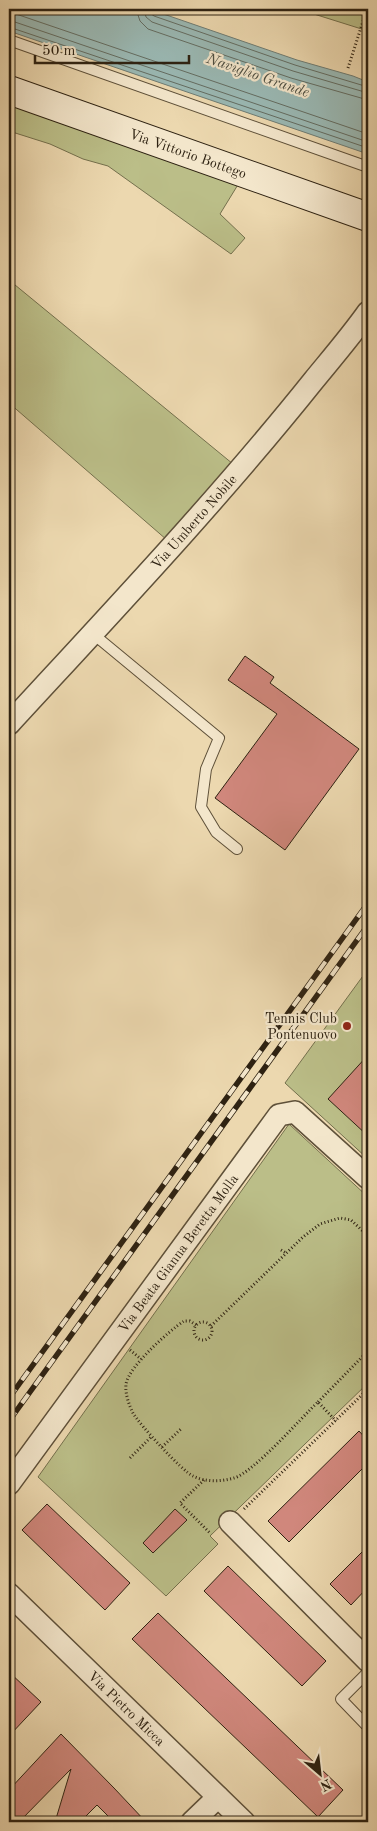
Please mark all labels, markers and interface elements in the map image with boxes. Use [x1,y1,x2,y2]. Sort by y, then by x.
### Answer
scale bar [35,32,189,64]
text: 50 m [42,44,76,59]
water label: Naviglio Grande [203,51,311,101]
street label: Via Vittorio Bottego [127,127,248,181]
street label: Via Umberto Nobile [149,472,240,572]
place label: Tennis Club Pontenuovo [265,1012,337,1042]
marker: Tennis Club Pontenuovo [341,1020,353,1032]
street label: Via Beata Gianna Beretta Molla [116,1172,241,1336]
street label: Via Pietro Micca [85,1669,167,1749]
north arrow [294,1748,344,1798]
text: N [317,1776,334,1793]

